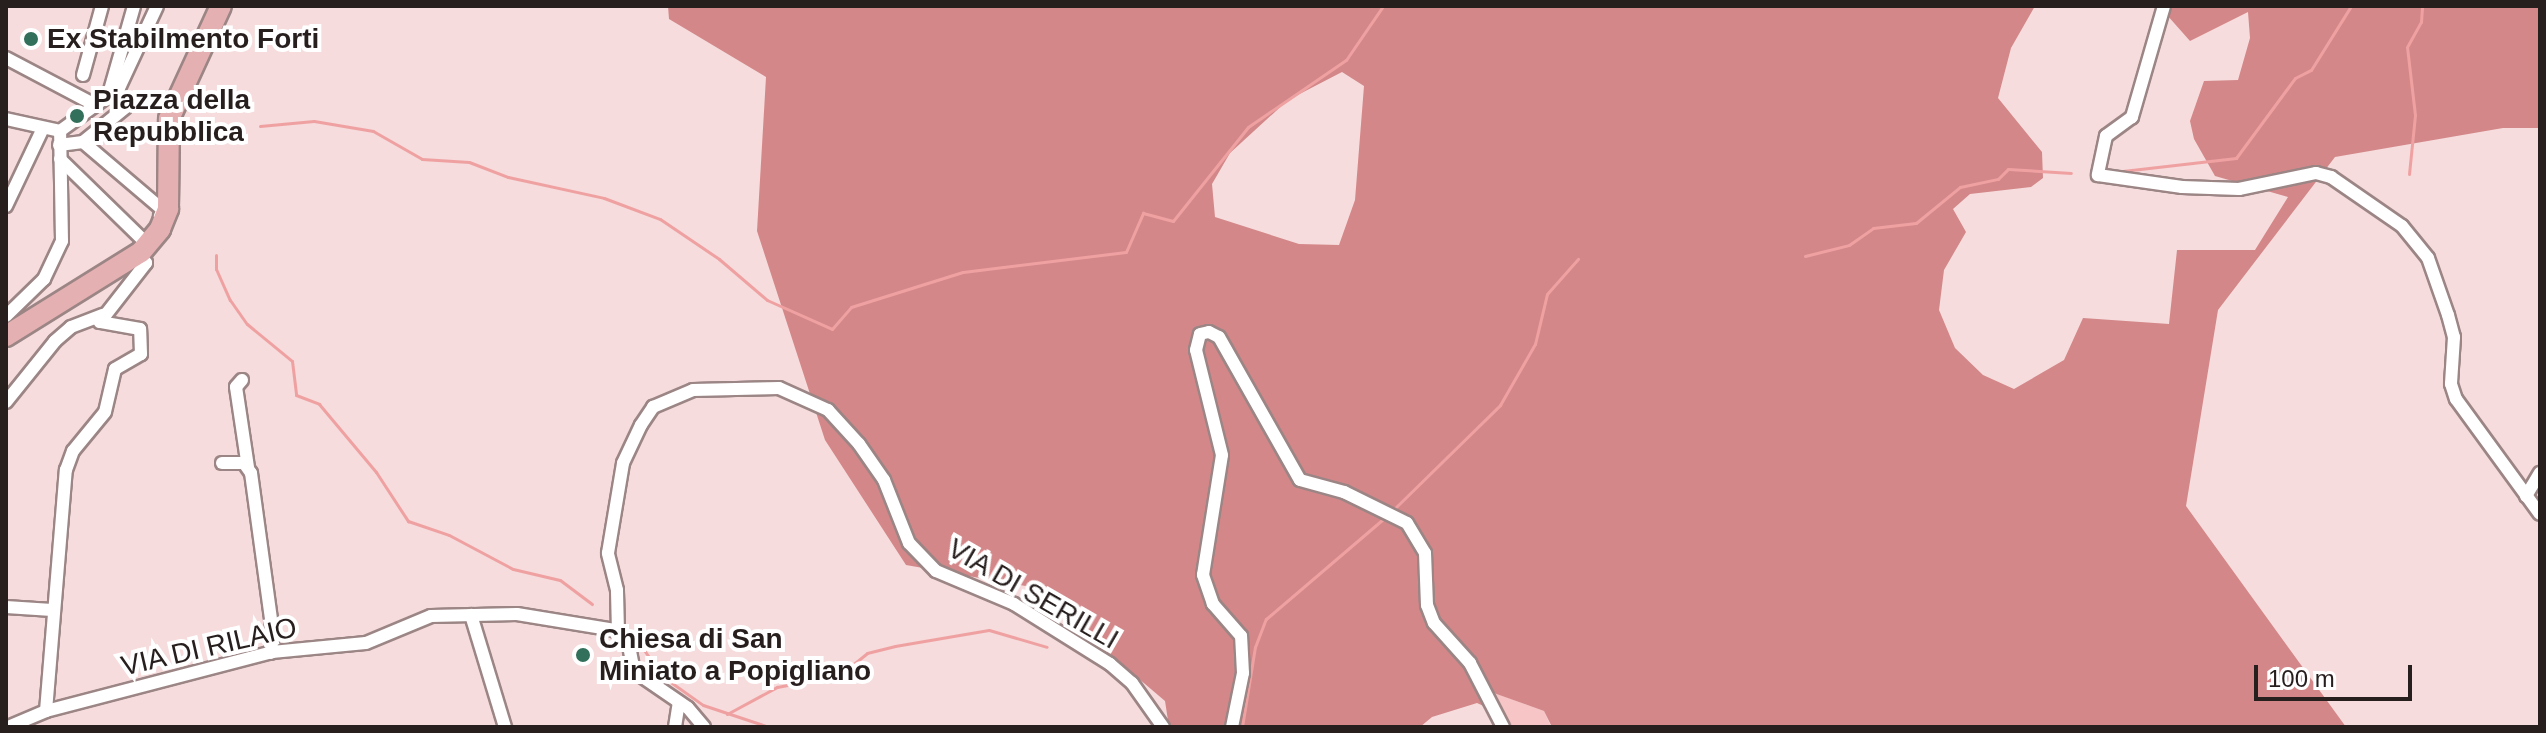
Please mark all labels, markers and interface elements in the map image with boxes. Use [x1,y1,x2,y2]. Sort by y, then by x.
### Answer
place label: Ex Stabilmento Forti [47,22,319,56]
marker: Ex Stabilmento Forti [22,30,40,48]
place label: Piazza della Repubblica [93,83,250,149]
marker: Piazza della Repubblica [68,107,86,125]
street label: VIA DI SERILLI [941,531,1125,657]
street label: VIA DI RILAIO [117,610,301,684]
place label: Chiesa di San Miniato a Popigliano [599,622,871,688]
marker: Chiesa di San Miniato a Popigliano [574,646,592,664]
scale bar [2258,649,2416,699]
text: 100 m [2268,665,2335,692]

